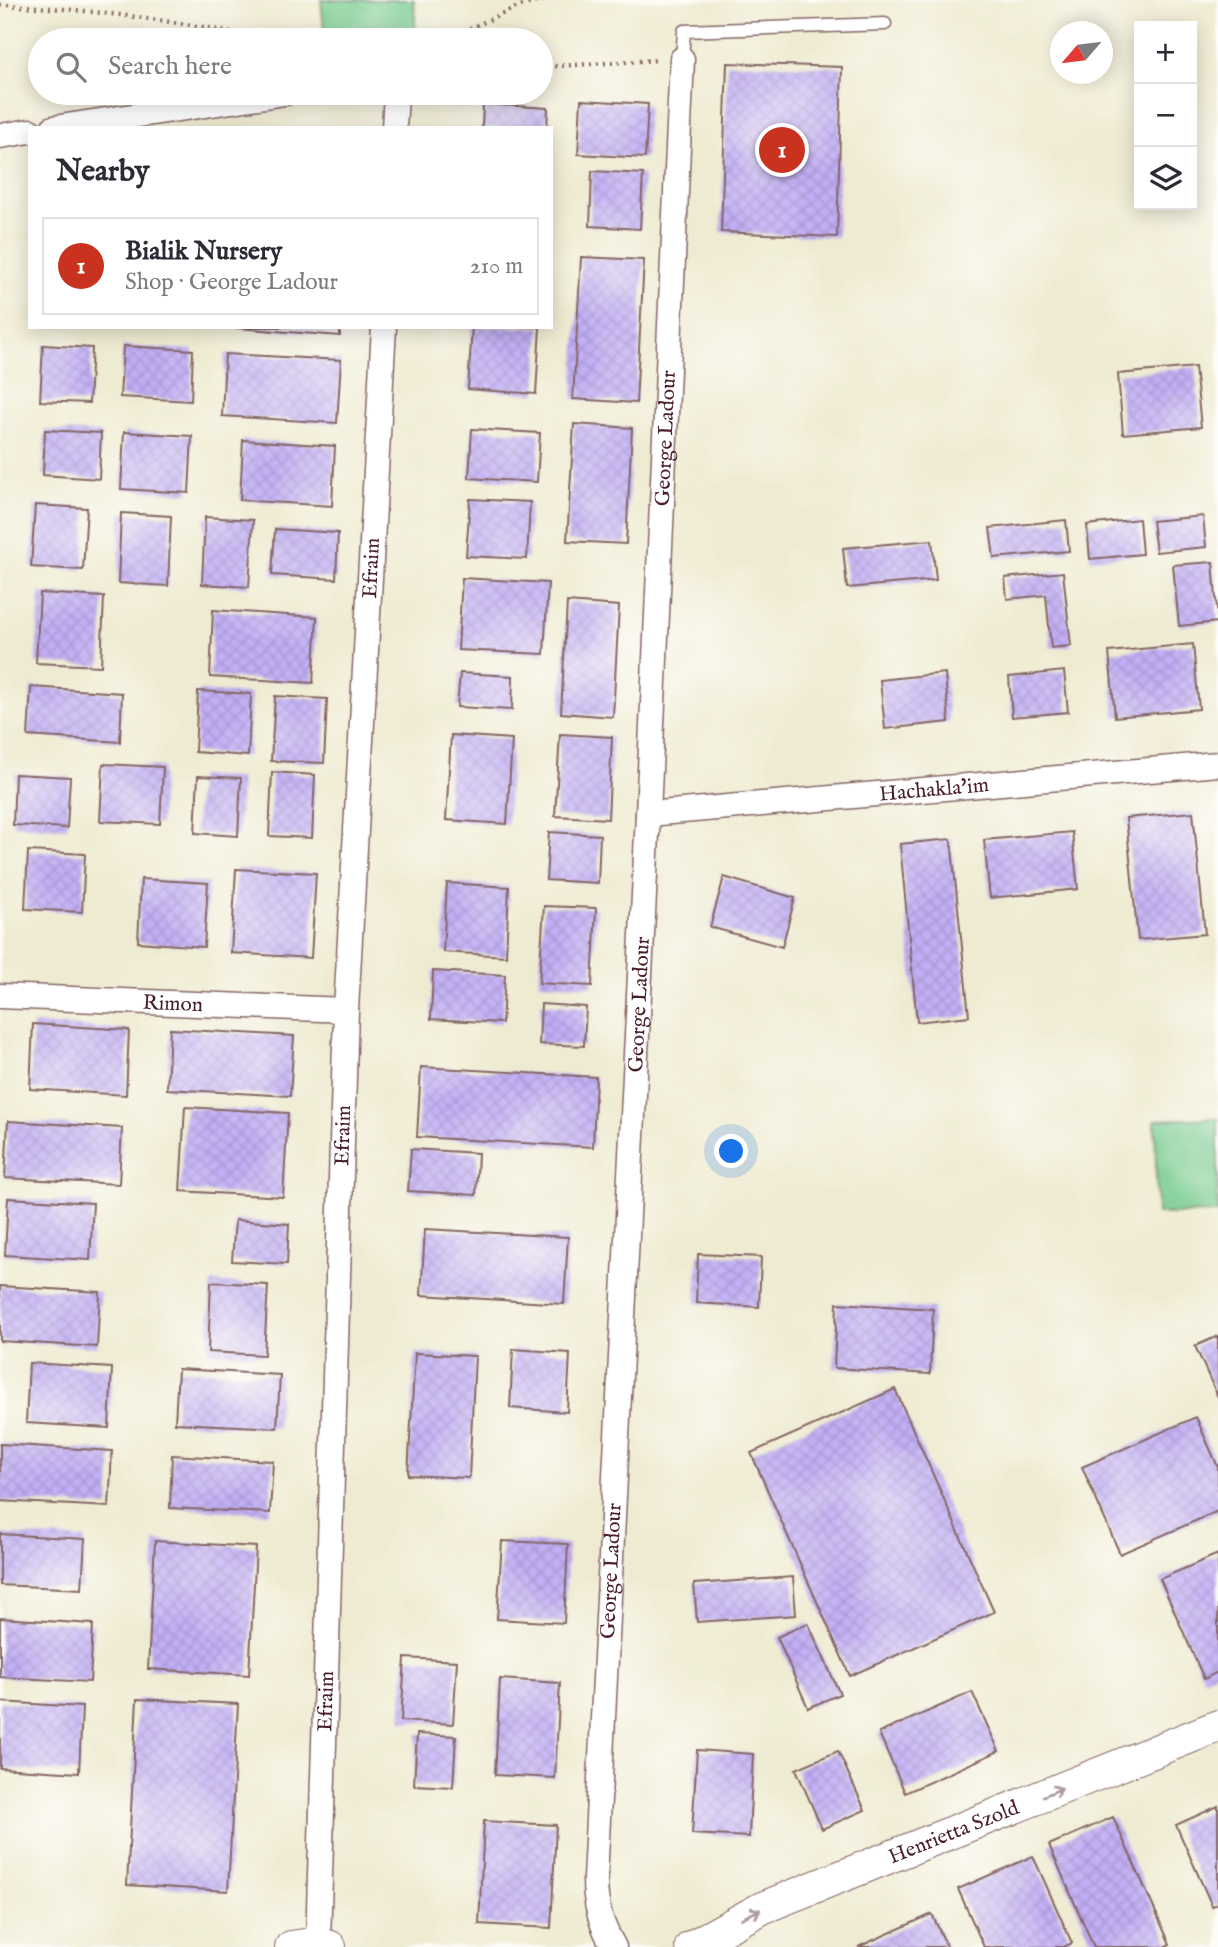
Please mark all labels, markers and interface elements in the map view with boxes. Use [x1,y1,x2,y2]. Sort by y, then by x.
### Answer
north arrow [1050,21,1113,84]
map controls [1134,21,1197,210]
button: + [1134,21,1197,84]
search box [28,28,553,105]
icon: search [52,48,90,86]
text: Search here [108,50,232,83]
button: − [1134,84,1197,147]
pin: 1 [759,124,805,176]
button: layers [1134,147,1197,210]
text: Nearby [56,153,149,191]
text: Bialik Nursery [125,235,282,268]
text: 1 [77,252,85,281]
text: 210 m [470,252,523,281]
text: Shop · George Ladour [125,268,338,297]
street label: George Ladour [650,369,683,507]
street label: Efraim [357,537,387,599]
street label: Hachakla'im [878,772,990,809]
street label: George Ladour [623,936,657,1073]
street label: Rimon [142,990,203,1019]
street label: Efraim [329,1105,358,1166]
your location [714,1134,748,1168]
street label: George Ladour [595,1502,629,1640]
street label: Efraim [312,1670,341,1732]
one-way arrow [1041,1785,1063,1798]
street label: Henrietta Szold [885,1795,1024,1871]
one-way arrow [740,1907,761,1920]

